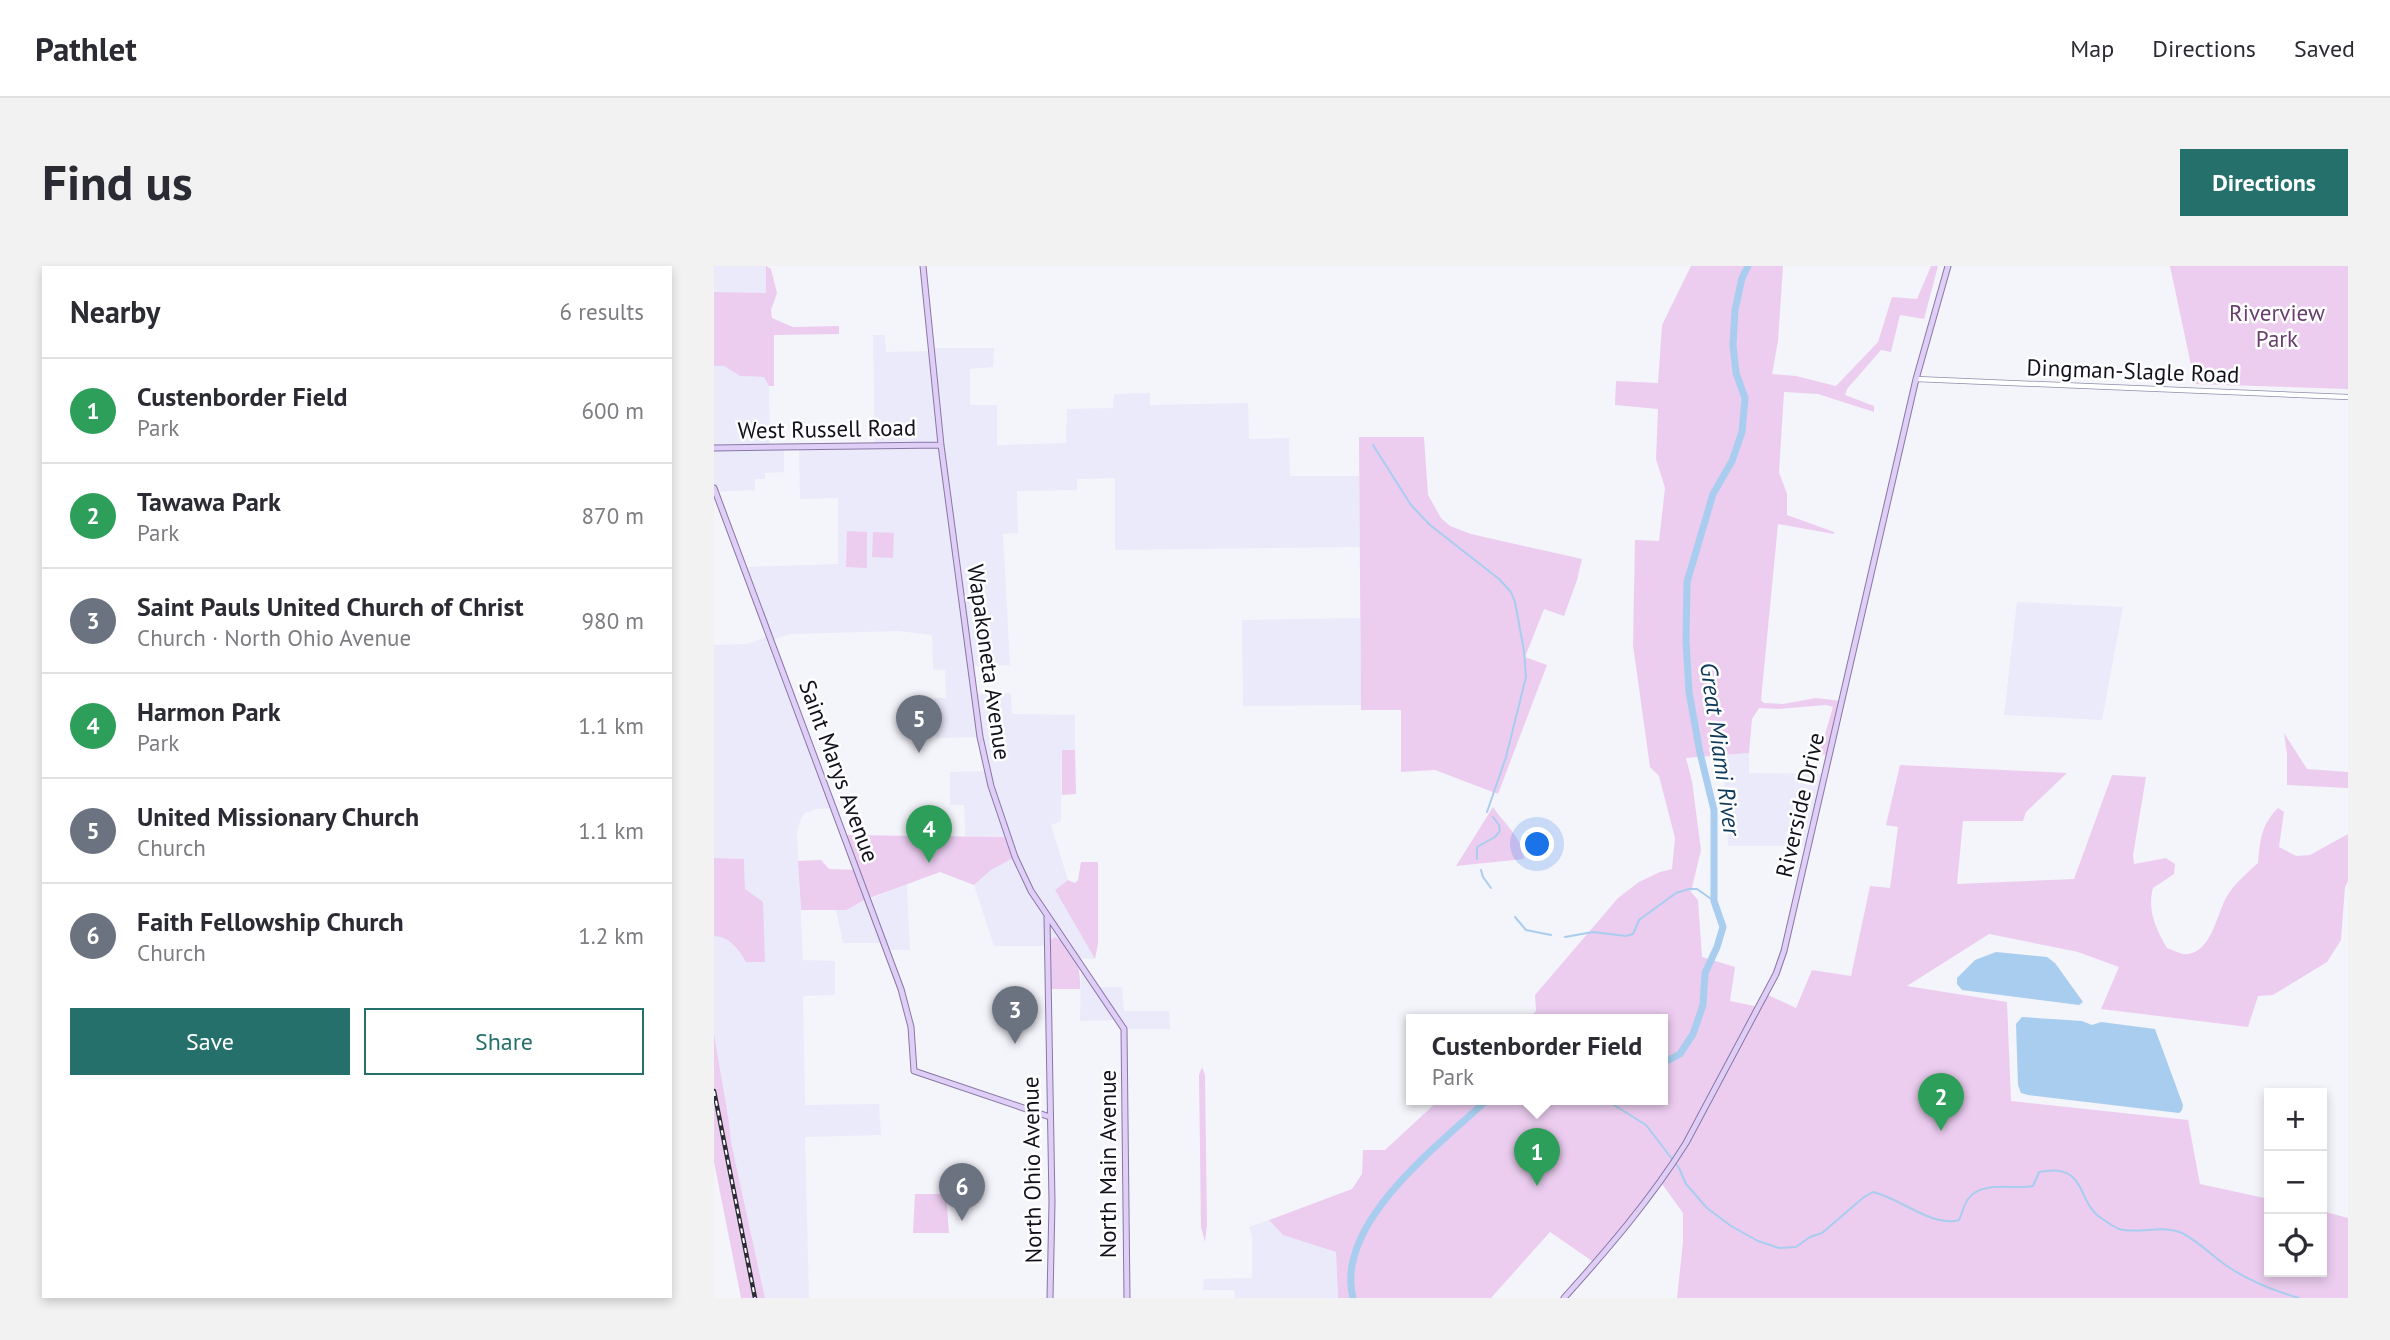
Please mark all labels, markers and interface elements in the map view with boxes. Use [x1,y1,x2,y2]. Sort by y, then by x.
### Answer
text: Pathlet [35,27,137,70]
text: Map [2070,33,2114,64]
text: Directions [2152,33,2256,64]
text: Saved [2294,33,2355,64]
button: Directions [2180,149,2348,216]
text: Find us [42,150,193,214]
text: Nearby [70,292,160,331]
text: 6 results [560,297,644,326]
park label: Riverview Park [2229,298,2325,353]
street label: Dingman-Slagle Road [2026,352,2240,389]
text: Custenborder Field [137,380,348,413]
text: 1 [86,396,100,425]
text: 600 m [582,396,644,425]
street label: West Russell Road [737,412,917,445]
text: Park [137,413,179,442]
text: Tawawa Park [137,485,281,518]
text: 2 [86,501,100,530]
text: 870 m [582,501,644,530]
text: Park [137,518,179,547]
street label: Wapakoneta Avenue [961,562,1018,762]
text: Saint Pauls United Church of Christ [137,590,524,623]
text: 3 [86,606,100,635]
text: 980 m [582,606,644,635]
text: Church · North Ohio Avenue [137,623,411,652]
water label: Great Miami River [1693,661,1748,839]
street label: Saint Marys Avenue [793,676,886,866]
text: Harmon Park [137,695,281,728]
pin: 5 [896,695,942,753]
text: 4 [86,711,100,740]
text: 1.1 km [578,711,644,740]
text: Park [137,728,179,757]
street label: Riverside Drive [1769,730,1830,880]
text: United Missionary Church [137,800,419,833]
pin: 4 [906,805,952,863]
text: 5 [86,816,100,845]
text: 1.1 km [578,816,644,845]
your location [1520,827,1554,861]
text: Church [137,833,206,862]
text: Faith Fellowship Church [137,905,404,938]
text: 6 [86,921,100,950]
text: 1.2 km [578,921,644,950]
text: Church [137,938,206,967]
pin: 3 [992,986,1038,1044]
button: Save [70,1008,350,1075]
button: Share [364,1008,644,1075]
popup [1406,1014,1668,1105]
text: Custenborder Field [1432,1029,1642,1062]
text: Park [1432,1062,1474,1091]
street label: North Main Avenue [1093,1070,1122,1258]
pin: 2 [1918,1073,1964,1131]
street label: North Ohio Avenue [1015,1076,1048,1264]
map controls [2264,1088,2327,1277]
button: + [2264,1088,2327,1151]
pin: 1 [1514,1128,1560,1186]
button: − [2264,1151,2327,1214]
pin: 6 [939,1163,985,1221]
button: locate [2264,1214,2327,1277]

